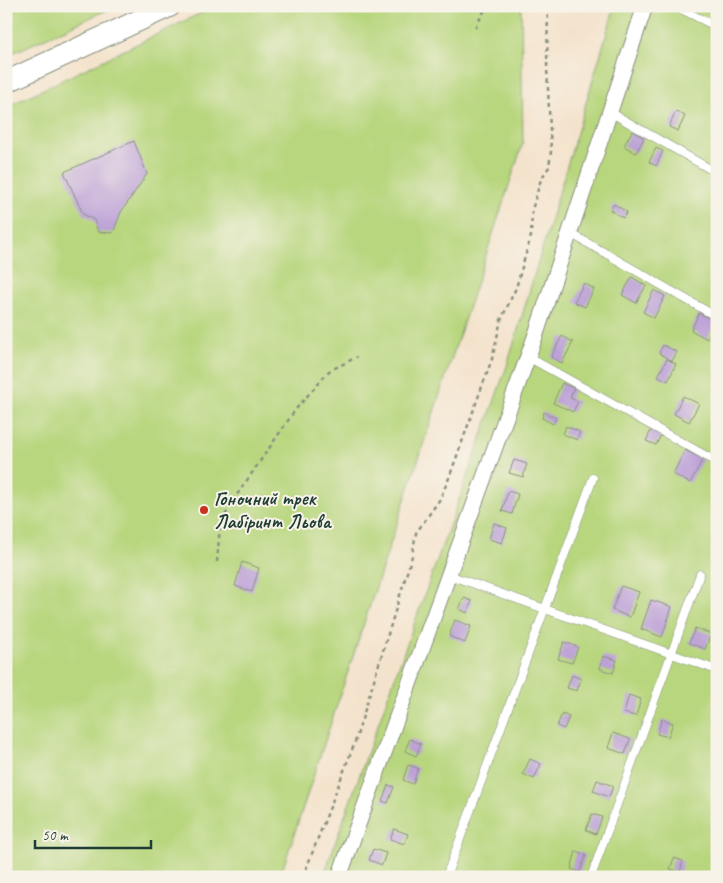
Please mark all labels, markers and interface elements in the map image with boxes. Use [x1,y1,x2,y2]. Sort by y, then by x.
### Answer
place label: Гоночний трек Лабіринт Льова [214,486,333,534]
marker: Гоночний трек Лабіринт Льова [198,504,210,516]
scale bar [35,818,151,850]
text: 50 m [42,826,69,845]

